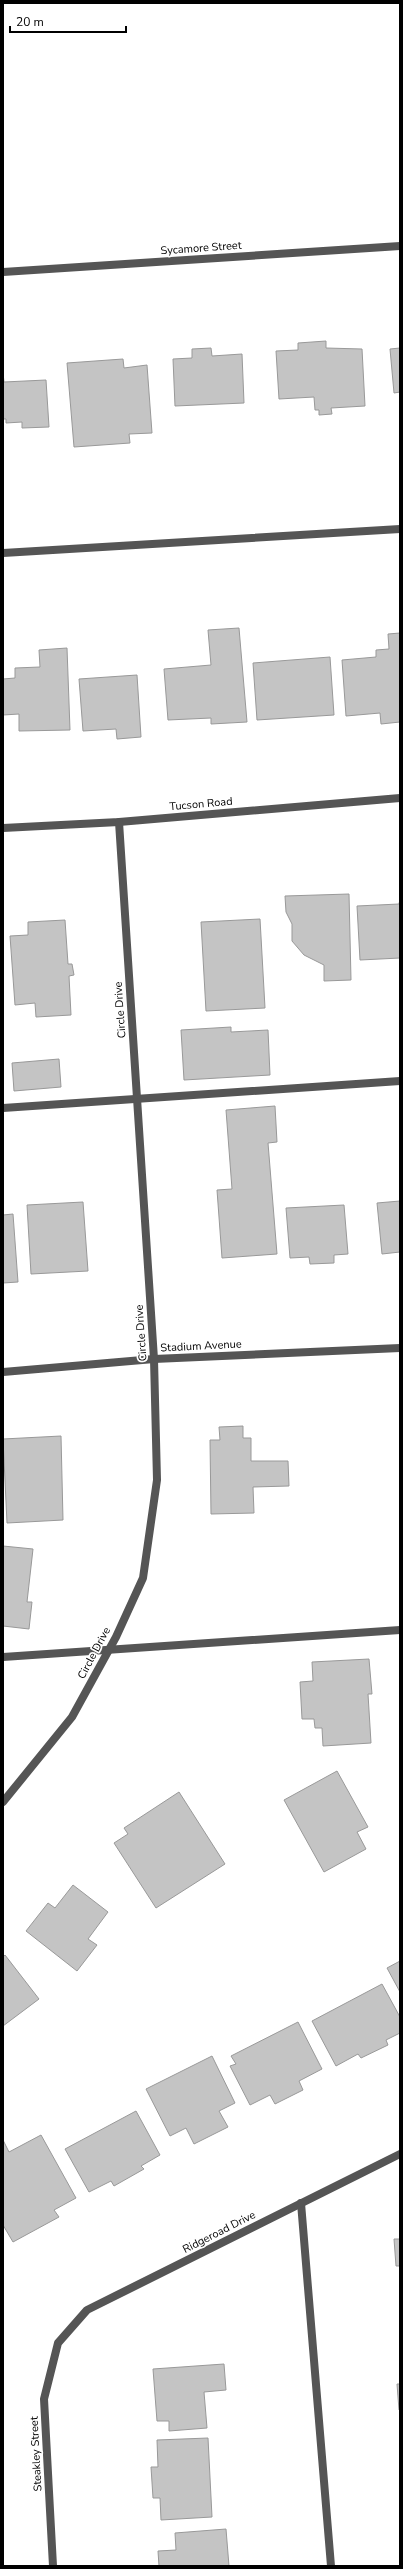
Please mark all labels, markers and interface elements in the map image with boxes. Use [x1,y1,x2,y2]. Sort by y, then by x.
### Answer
scale bar [10,8,126,34]
text: 20 m [16,14,44,30]
street label: Sycamore Street [160,238,242,258]
street label: Tucson Road [169,794,233,814]
street label: Circle Drive [111,981,129,1039]
street label: Circle Drive [132,1304,150,1362]
street label: Stadium Avenue [160,1336,242,1356]
street label: Circle Drive [74,1624,114,1682]
street label: Ridgeroad Drive [180,2207,258,2257]
street label: Steakley Street [27,2416,45,2492]

